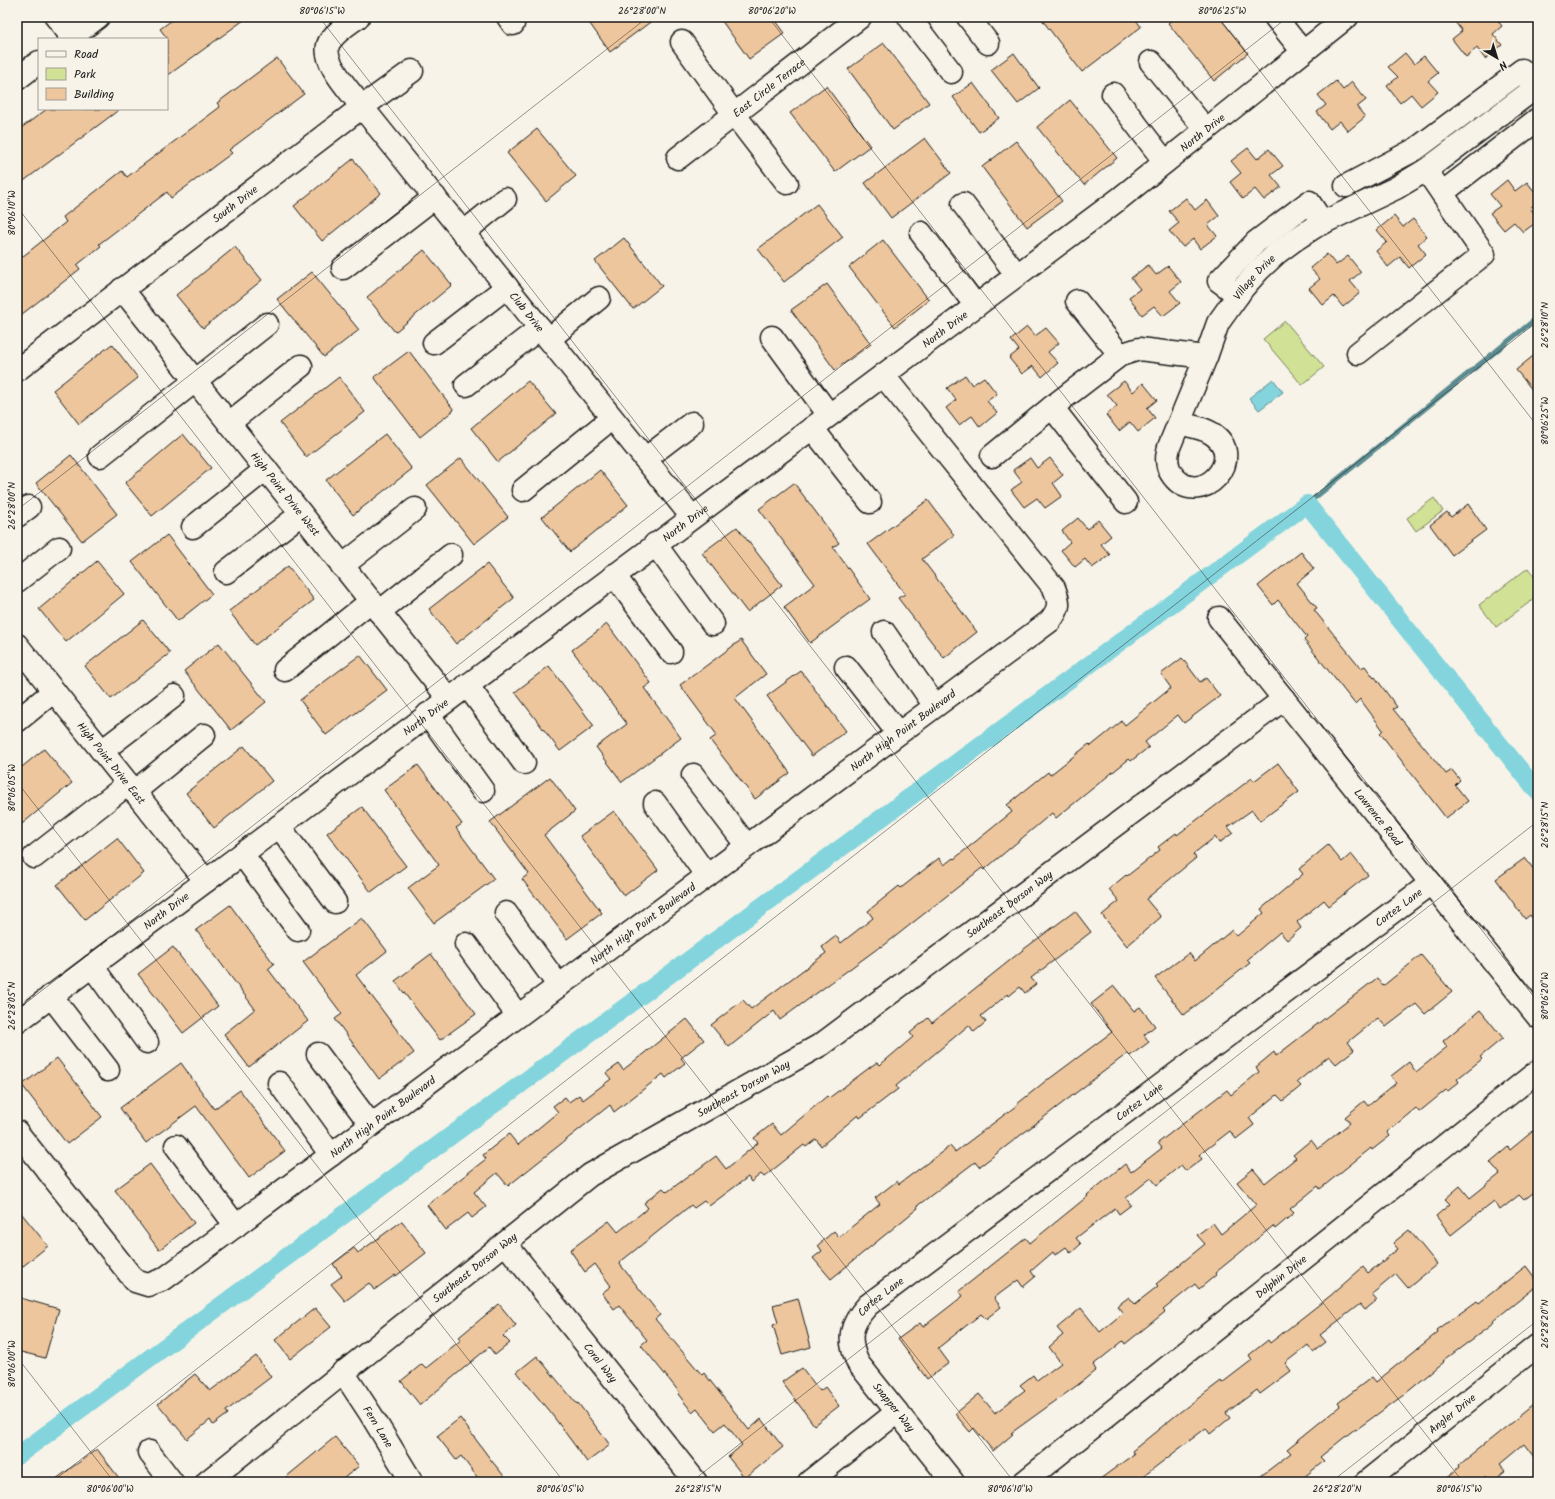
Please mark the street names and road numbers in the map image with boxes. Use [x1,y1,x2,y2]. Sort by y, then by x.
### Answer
street label: East Circle Terrace [729,54,810,122]
street label: North Drive [1176,109,1230,157]
street label: South Drive [209,181,262,228]
street label: Village Drive [1229,251,1280,304]
street label: Club Drive [504,288,548,337]
street label: North Drive [919,307,972,353]
street label: High Point Drive West [245,448,324,541]
street label: North Drive [659,500,713,547]
street label: North High Point Boulevard [847,685,961,777]
street label: North Drive [399,694,453,741]
street label: High Point Drive East [72,718,150,809]
street label: Lawrence Road [1349,785,1406,851]
street label: Southeast Dorson Way [963,866,1058,943]
street label: North High Point Boulevard [586,879,701,970]
street label: Cortez Lane [1371,884,1427,932]
street label: North Drive [140,888,194,935]
street label: Southeast Dorson Way [694,1055,795,1123]
street label: North High Point Boulevard [326,1072,440,1163]
street label: Cortez Lane [1112,1079,1168,1126]
street label: Southeast Dorson Way [429,1228,522,1308]
street label: Dolphin Drive [1252,1251,1311,1304]
street label: Cortez Lane [853,1273,908,1321]
street label: Coral Way [578,1339,622,1388]
street label: Snapper Way [868,1379,919,1437]
street label: Angler Drive [1425,1390,1480,1439]
street label: Fern Lane [358,1402,397,1452]

